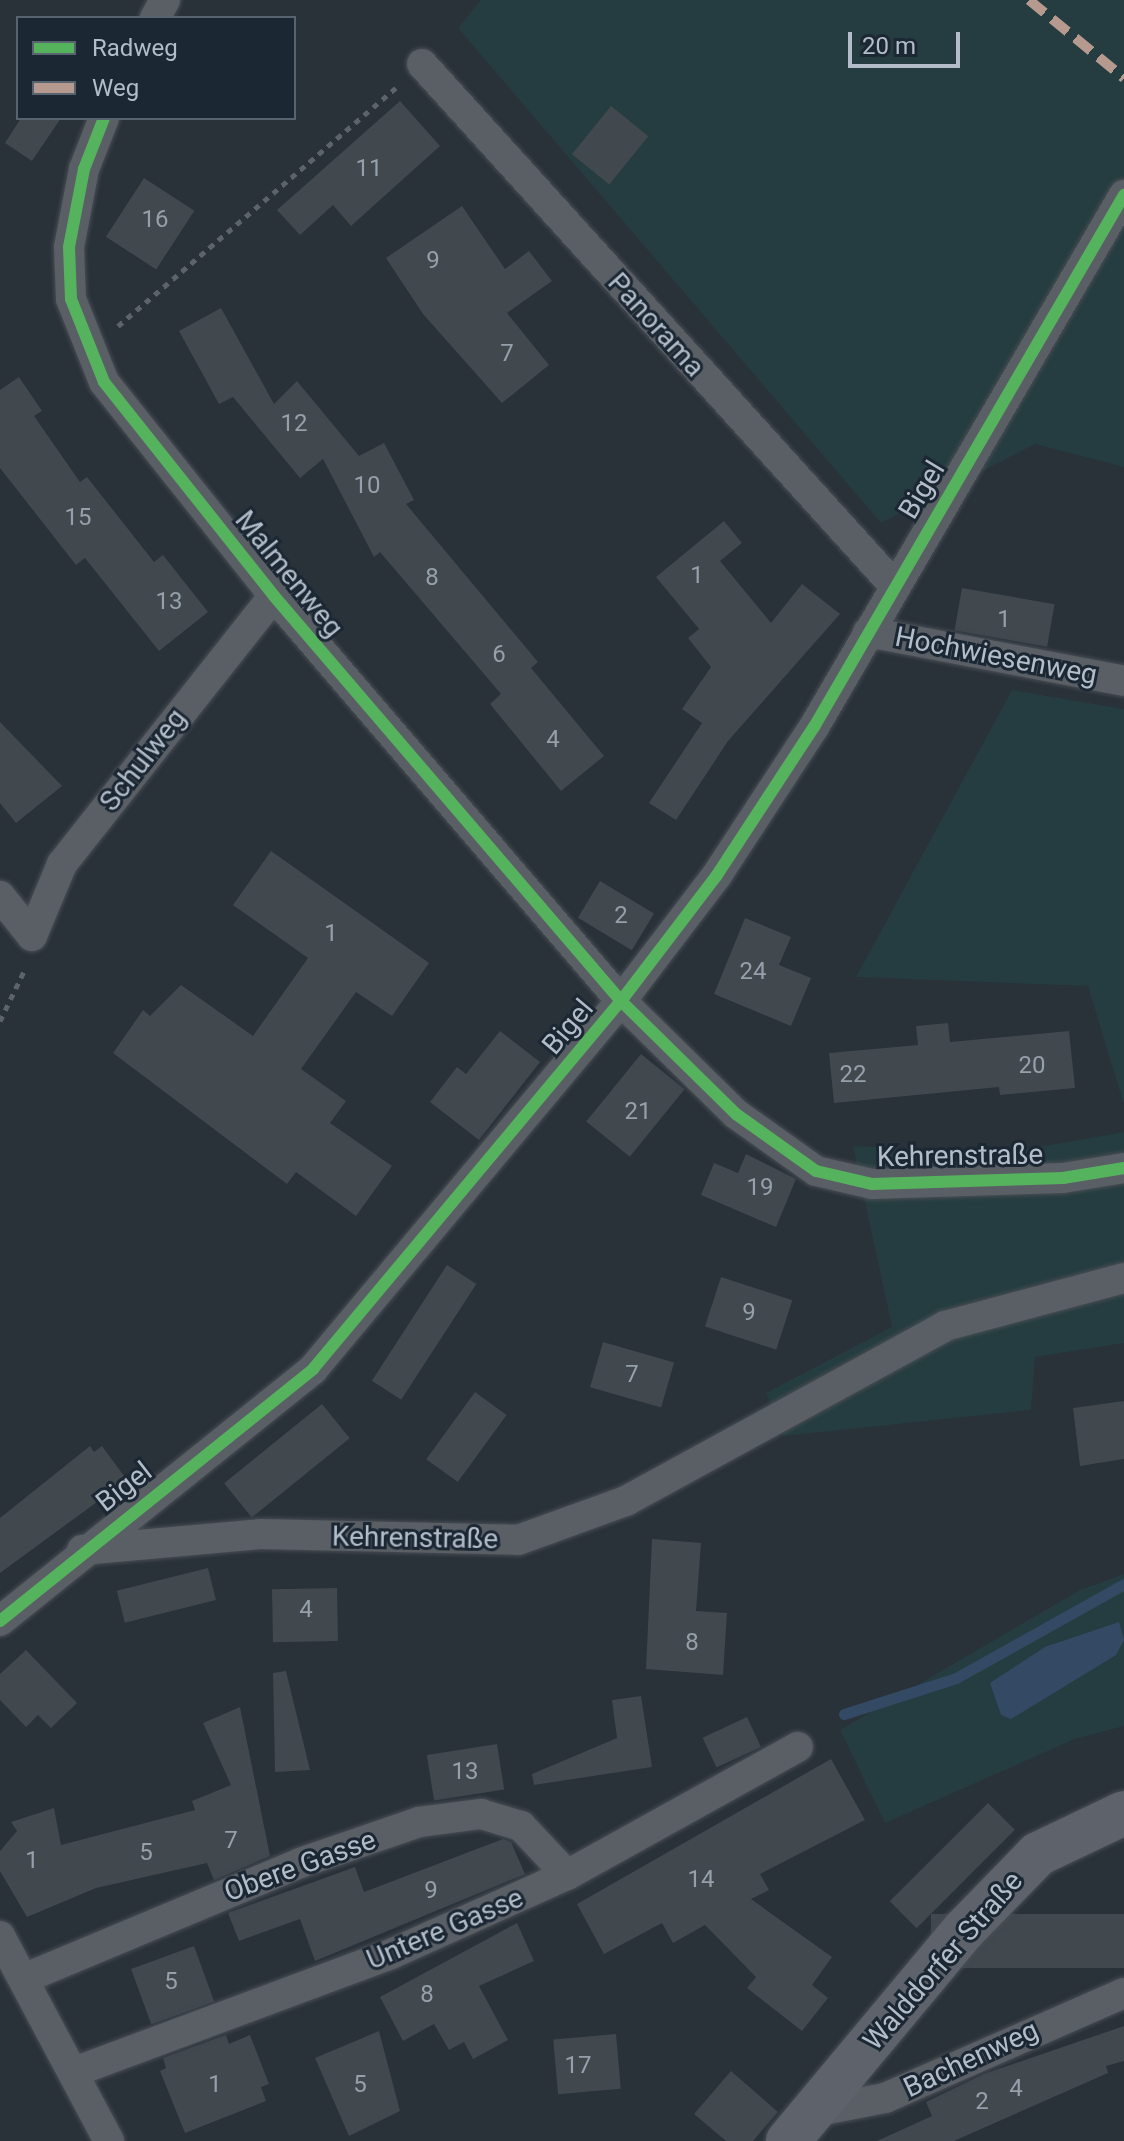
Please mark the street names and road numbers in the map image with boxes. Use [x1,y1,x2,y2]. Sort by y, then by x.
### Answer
street label: Panorama [601,266,711,384]
street label: Bigel [892,455,952,525]
street label: Malmenweg [228,504,350,644]
street label: Hochwiesenweg [892,620,1100,692]
street label: Schulweg [93,702,193,818]
street label: Bigel [535,993,601,1061]
street label: Kehrenstraße [877,1138,1043,1174]
street label: Bigel [89,1455,159,1519]
street label: Kehrenstraße [332,1520,498,1556]
street label: Obere Gasse [220,1823,380,1909]
street label: Walddorfer Straße [856,1865,1030,2057]
street label: Untere Gasse [362,1881,528,1977]
street label: Bachenweg [898,2013,1044,2105]

